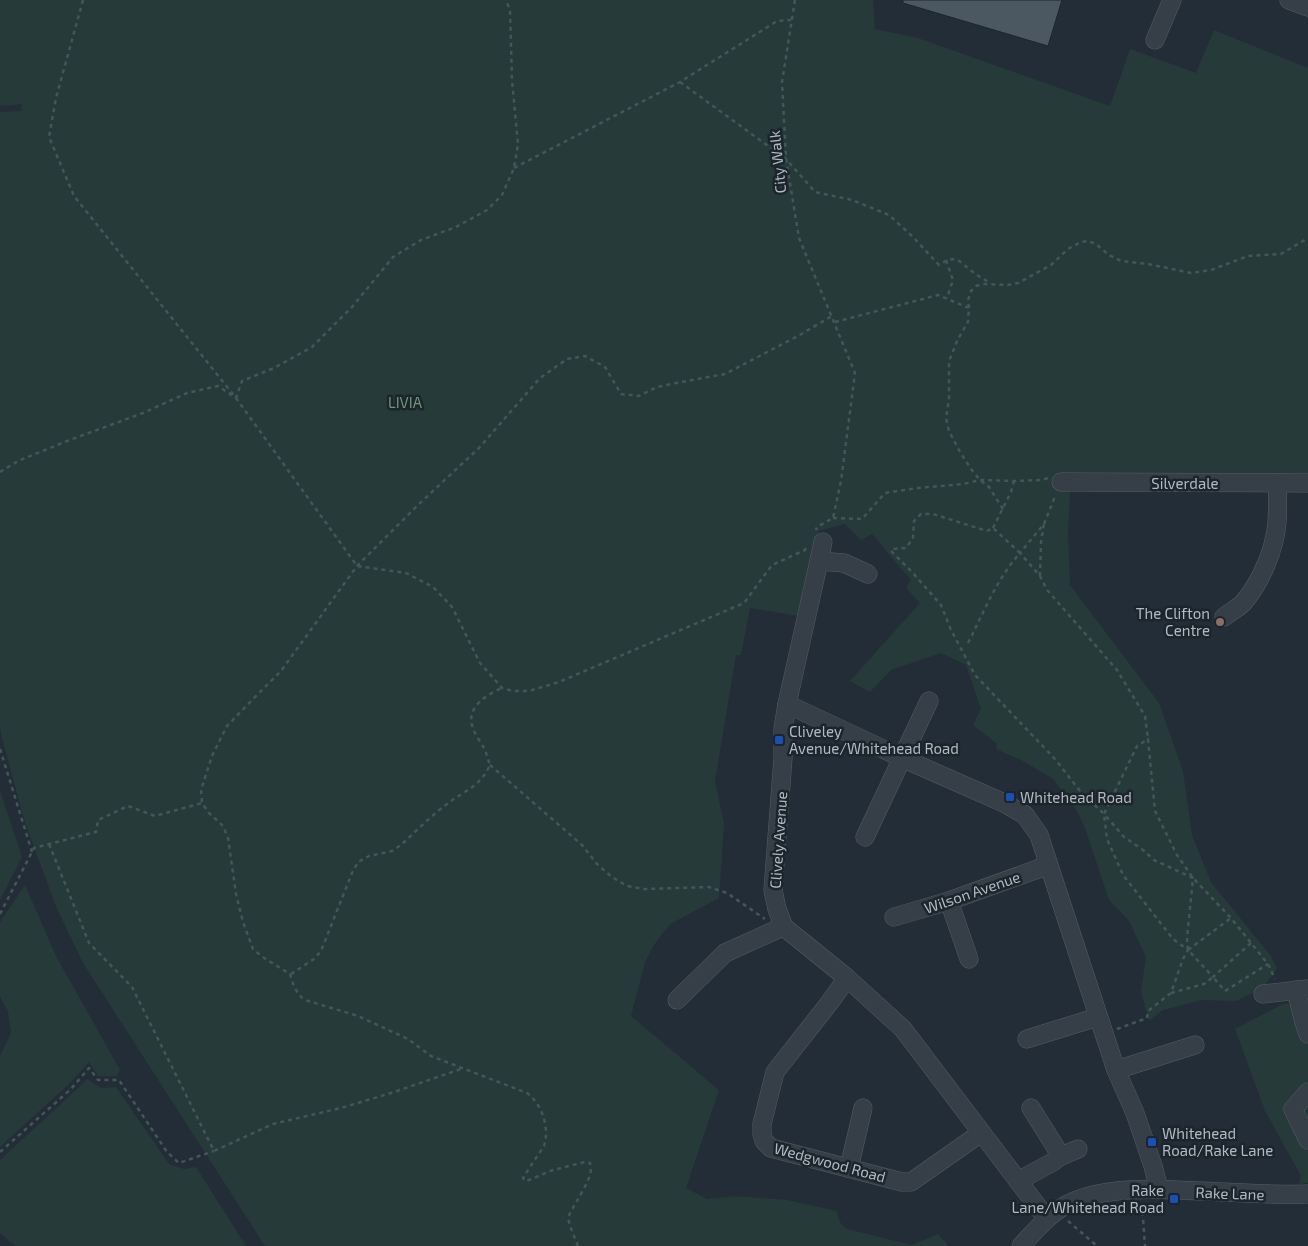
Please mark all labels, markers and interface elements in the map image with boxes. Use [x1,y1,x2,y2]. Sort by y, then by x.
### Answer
street label: City Walk [765,129,789,194]
park label: LIVIA [388,393,423,411]
street label: Silverdale [1151,474,1219,492]
place label: The Clifton Centre [1136,604,1210,639]
marker: The Clifton Centre [1214,616,1226,628]
place label: Cliveley Avenue/Whitehead Road [789,722,959,757]
marker: Cliveley Avenue/Whitehead Road [773,734,785,746]
place label: Whitehead Road [1020,788,1132,806]
street label: Clively Avenue [766,791,790,889]
marker: Whitehead Road [1004,791,1016,803]
street label: Wilson Avenue [922,867,1022,917]
place label: Whitehead Road/Rake Lane [1162,1124,1273,1159]
marker: Whitehead Road/Rake Lane [1146,1136,1158,1148]
street label: Wedgwood Road [772,1138,888,1186]
place label: Rake Lane/Whitehead Road [1012,1181,1164,1216]
street label: Rake Lane [1195,1183,1265,1203]
marker: Rake Lane/Whitehead Road [1168,1193,1180,1205]

